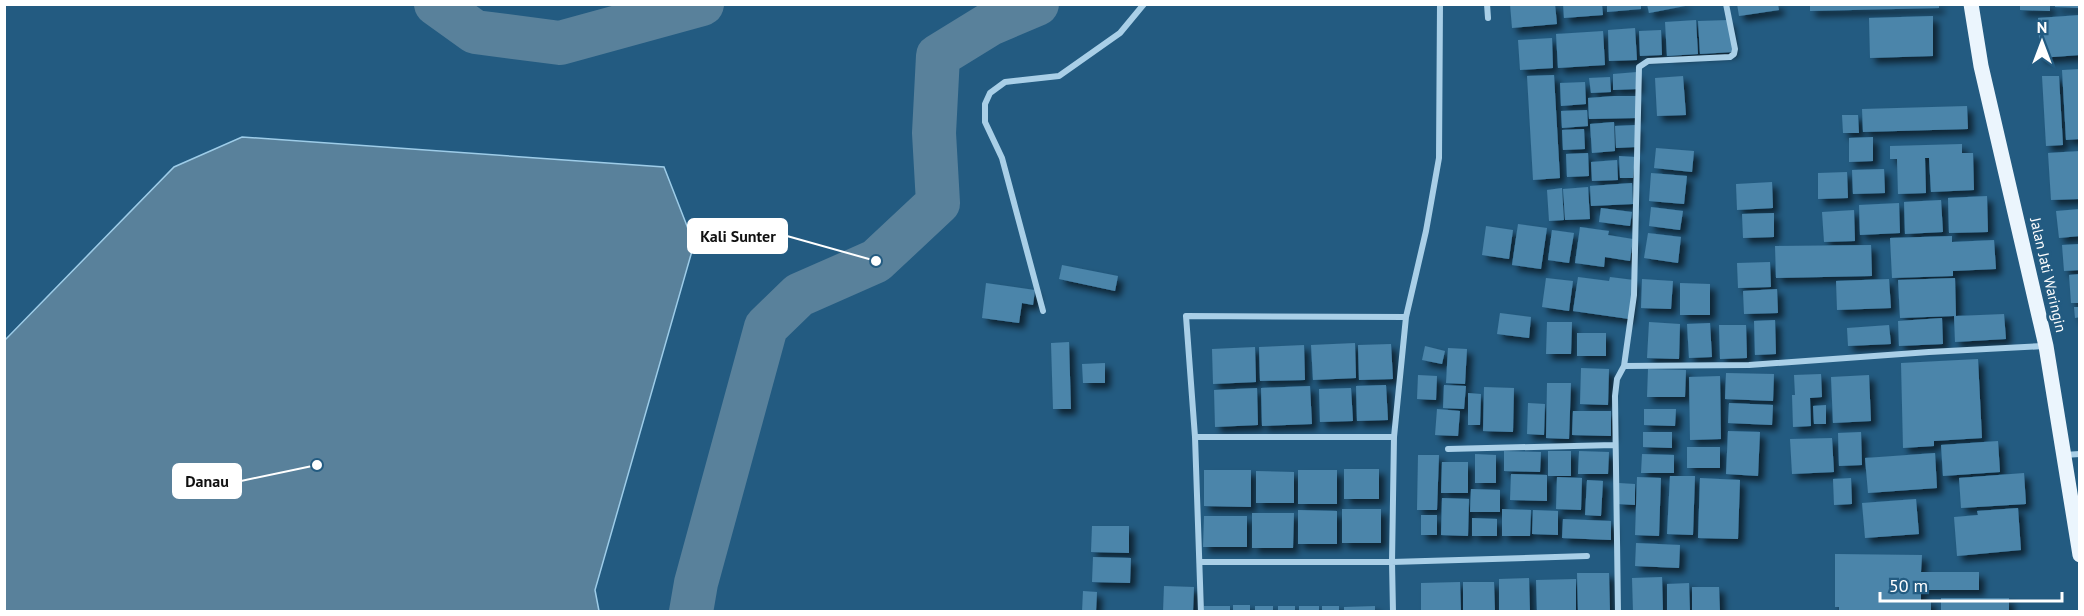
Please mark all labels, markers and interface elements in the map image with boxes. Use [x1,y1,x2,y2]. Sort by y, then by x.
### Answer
north arrow [2012,12,2072,72]
text: N [2037,17,2047,37]
street label: Jalan Jati Waringin [2026,215,2071,334]
callout: Kali Sunter [688,219,787,253]
text: Kali Sunter [700,226,776,246]
callout: Danau [173,464,241,498]
text: Danau [185,471,229,491]
scale bar [1880,565,2062,603]
text: 50 m [1889,574,1928,597]

